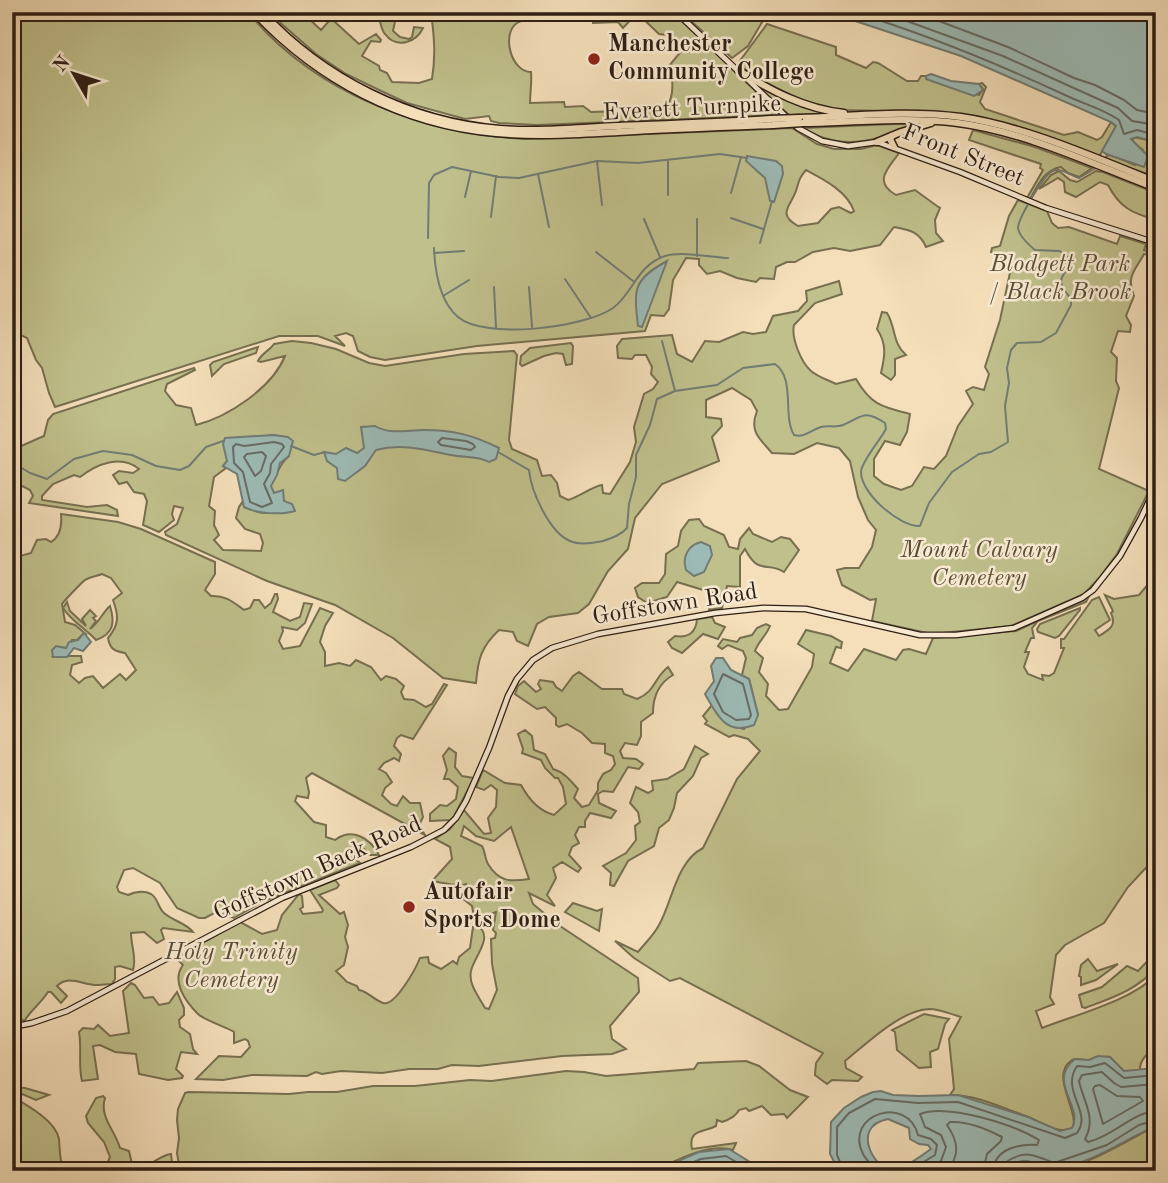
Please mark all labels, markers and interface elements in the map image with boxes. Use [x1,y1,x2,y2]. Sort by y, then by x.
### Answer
place label: Manchester Community College [608,33,815,85]
north arrow [38,38,108,108]
marker: Manchester Community College [586,51,602,67]
text: N [51,53,75,76]
street label: Everett Turnpike [602,92,782,126]
street label: Front Street [898,121,1028,191]
park label: Blodgett Park / Black Brook [988,253,1132,305]
park label: Mount Calvary Cemetery [899,539,1058,591]
street label: Goffstown Road [591,580,759,630]
street label: Goffstown Back Road [210,812,426,926]
place label: Autofair Sports Dome [423,881,561,933]
marker: Autofair Sports Dome [401,899,417,915]
park label: Holy Trinity Cemetery [164,941,298,993]

